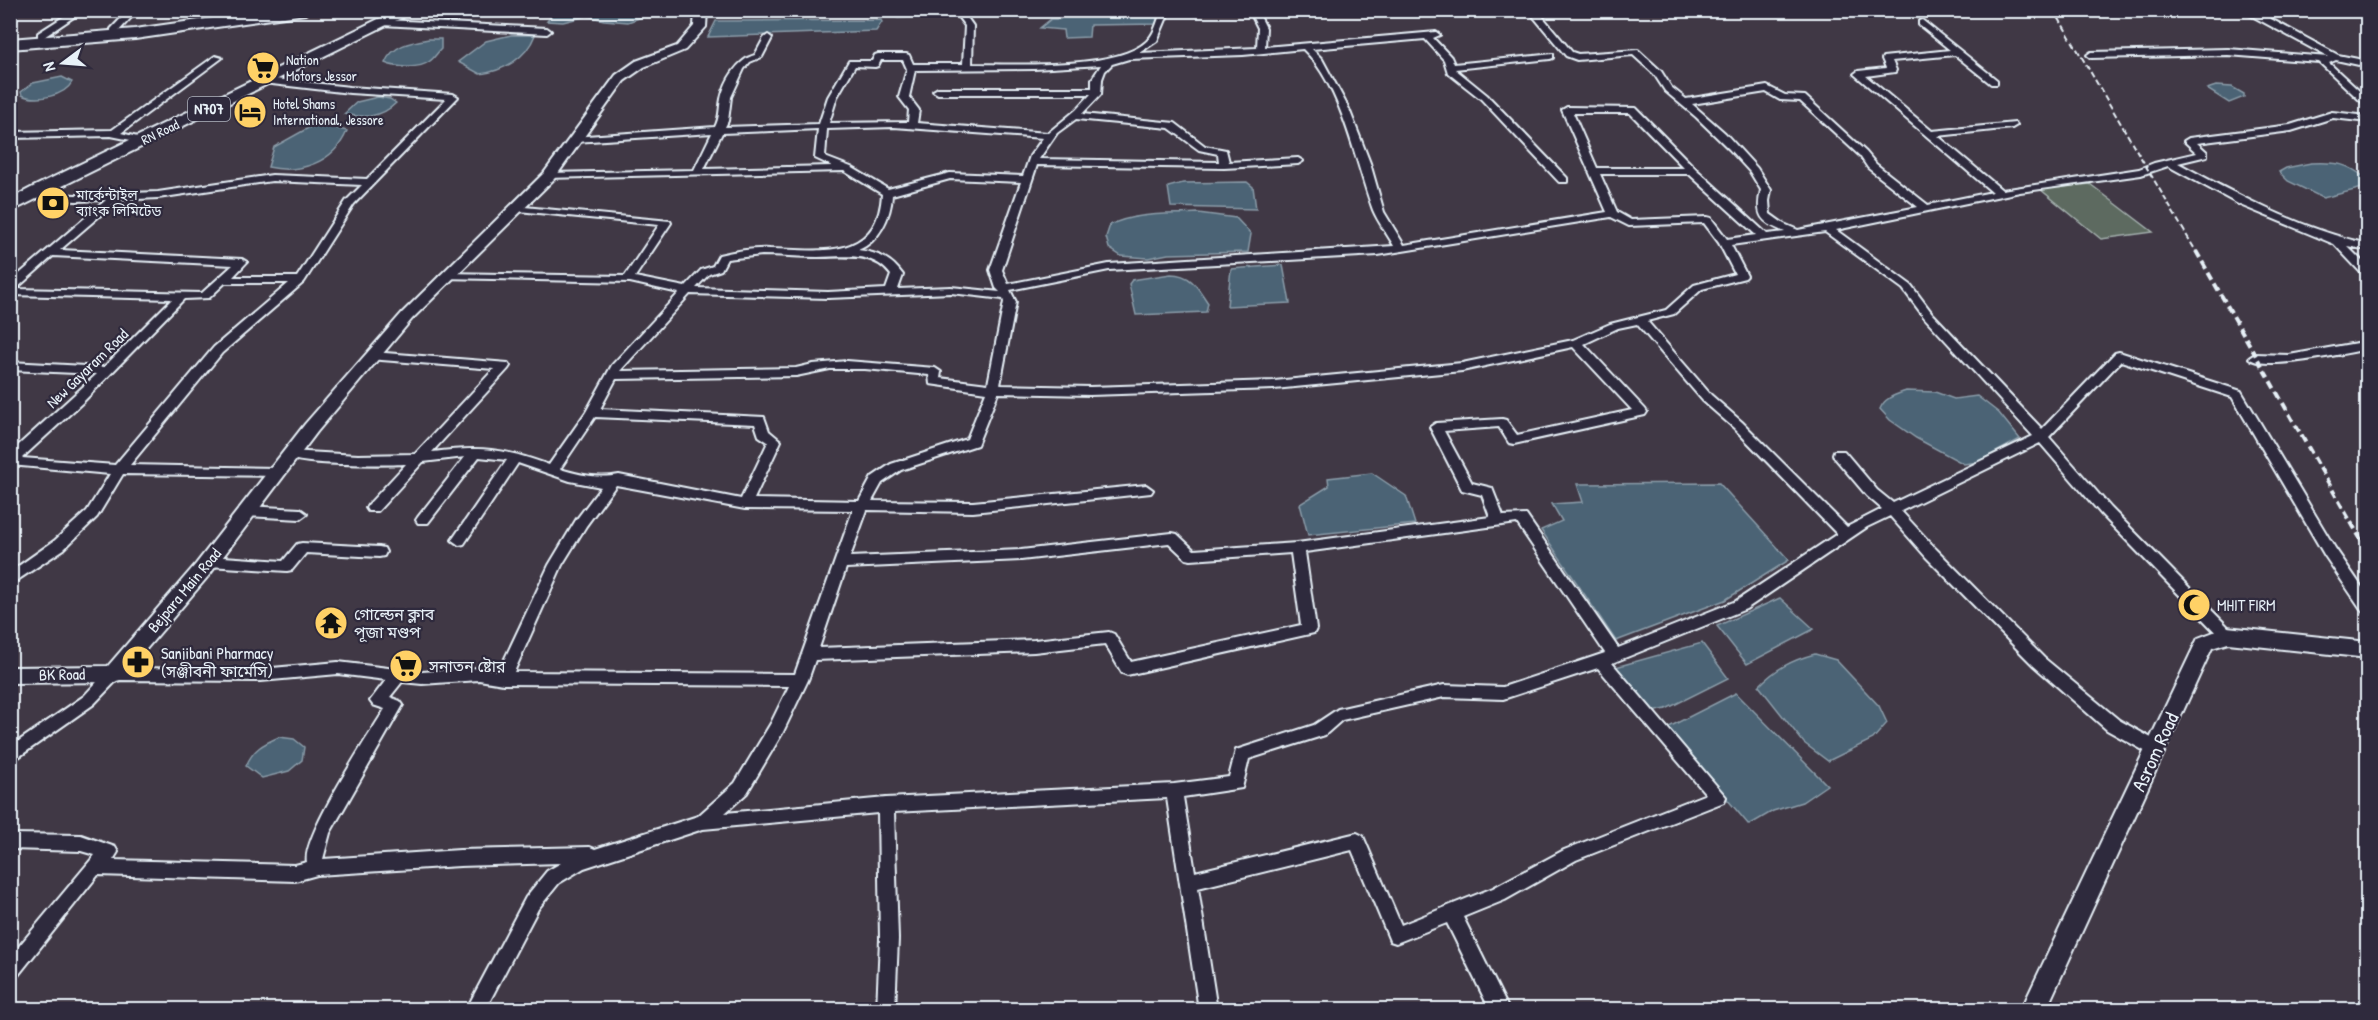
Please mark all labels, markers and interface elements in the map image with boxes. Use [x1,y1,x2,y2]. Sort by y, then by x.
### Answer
north arrow [33,33,93,93]
supermarket icon: Nation Motors Jessor [245,50,281,86]
place label: Nation Motors Jessor [286,50,358,85]
text: N [37,60,60,74]
hotel icon: Hotel Shams International, Jessore [232,94,268,130]
place label: Hotel Shams International, Jessore [273,94,384,129]
road number: N707 [188,97,230,121]
street label: RN Road [138,114,182,149]
bank icon: মার্কেন্টাইল ব্যাংক লিমিটেড [35,185,71,221]
place label: মার্কেন্টাইল ব্যাংক লিমিটেড [75,185,162,220]
street label: New Gayaram Road [41,323,133,413]
street label: Bejpara Main Road [142,543,226,637]
mosque icon: MHIT FIRM [2176,587,2212,623]
place label: MHIT FIRM [2217,594,2275,616]
place label: গোল্ডেন ক্লাব পূজা মণ্ডপ [354,603,435,643]
temple icon: গোল্ডেন ক্লাব পূজা মণ্ডপ [313,605,349,641]
place label: Sanjibani Pharmacy (সঞ্জীবনী ফার্মেসি) [161,642,274,682]
pharmacy icon: Sanjibani Pharmacy (সঞ্জীবনী ফার্মেসি) [120,644,156,680]
supermarket icon: সনাতন ষ্টোর [388,648,424,684]
place label: সনাতন ষ্টোর [428,655,506,677]
street label: BK Road [39,663,85,685]
street label: Asrom Road [2125,708,2185,796]

